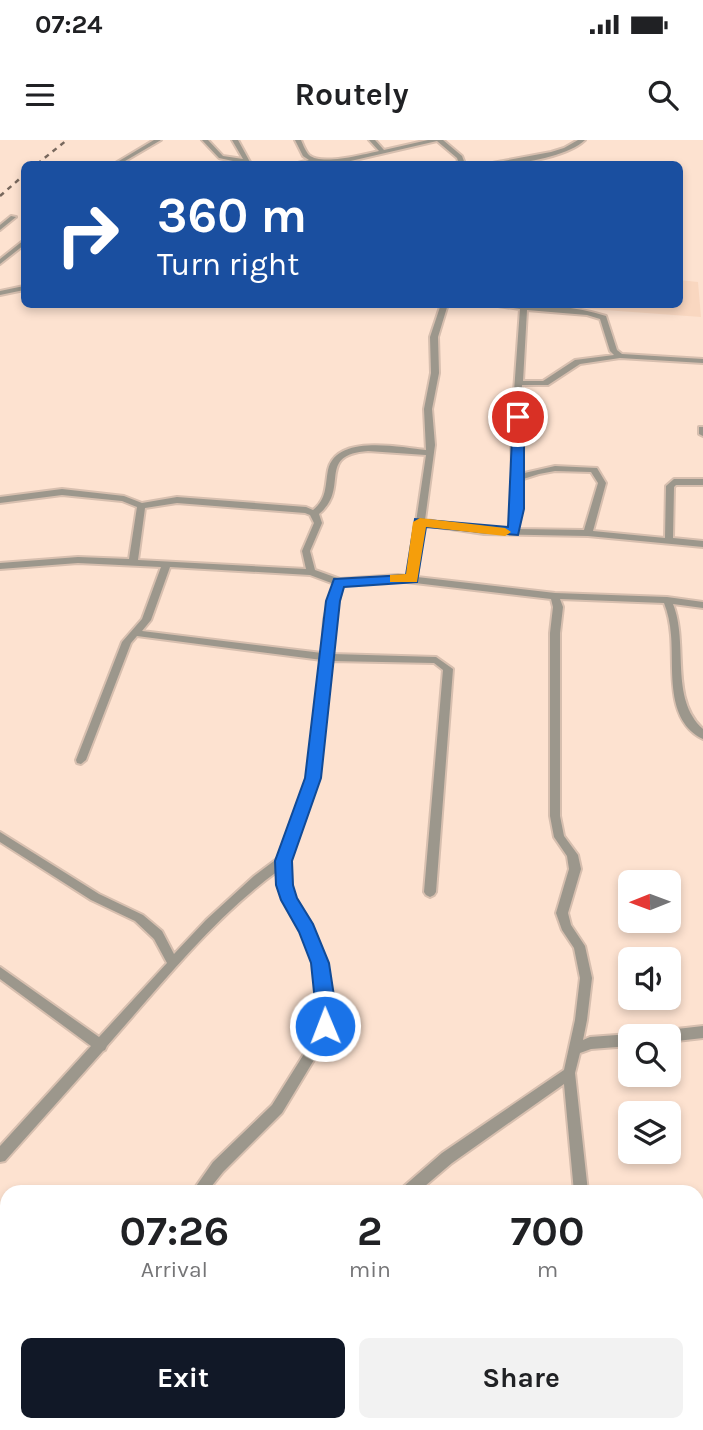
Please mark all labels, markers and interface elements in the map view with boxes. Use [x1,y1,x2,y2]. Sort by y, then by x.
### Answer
text: 07:24 [35,9,103,40]
icon: menu [21,76,59,114]
text: Routely [294,76,409,113]
icon: search [644,76,682,114]
text: 360 m [157,187,307,244]
icon: right [42,189,133,280]
text: Turn right [157,246,299,283]
pin [488,387,548,447]
icon: arrive [499,398,537,436]
north arrow [618,870,681,933]
map controls [618,870,681,1164]
button: sound [618,947,681,1010]
position arrow [288,989,362,1063]
button: search [618,1024,681,1087]
button: layers [618,1101,681,1164]
text: 07:26 [120,1206,229,1256]
text: 2 [357,1206,383,1256]
text: 700 [510,1206,584,1256]
text: Arrival [141,1256,208,1283]
text: min [349,1256,391,1283]
text: m [537,1256,558,1283]
button: Exit [21,1338,345,1418]
button: Share [359,1338,683,1418]

